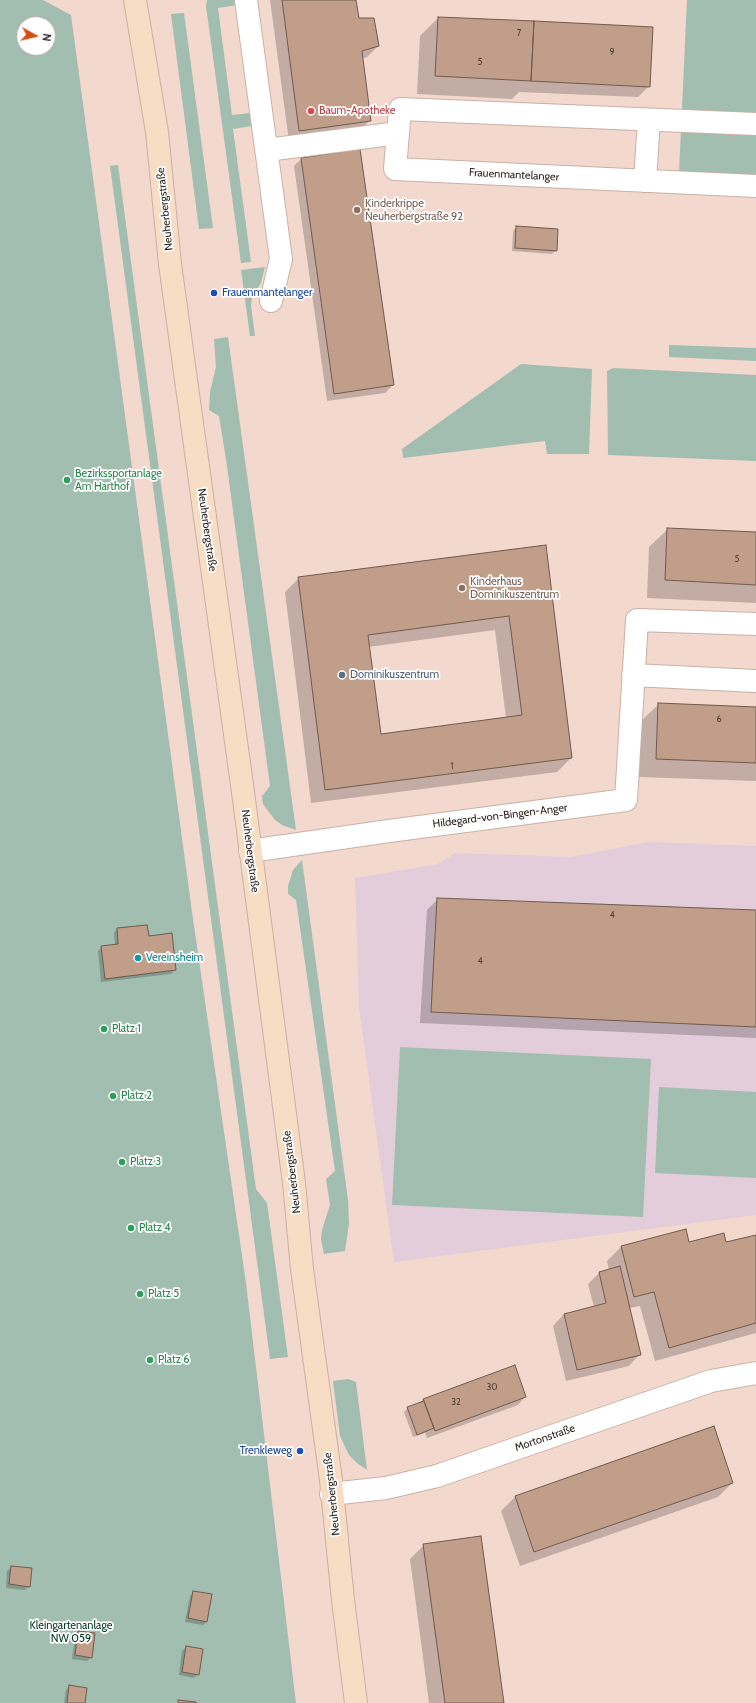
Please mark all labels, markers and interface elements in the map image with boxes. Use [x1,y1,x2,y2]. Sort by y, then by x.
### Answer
north arrow [16,16,56,56]
house number: 7 [517,28,521,38]
text: N [39,33,54,42]
house number: 9 [609,47,615,57]
house number: 5 [478,57,482,67]
place label: Baum-Apotheke [319,104,395,118]
marker: Baum-Apotheke [306,106,316,116]
street label: Frauenmantelanger [469,166,559,184]
street label: Neuherbergstraße [154,167,176,251]
place label: Kinderkrippe Neuherbergstraße 92 [365,197,463,223]
marker: Kinderkrippe Neuherbergstraße 92 [352,205,362,215]
place label: Frauenmantelanger [222,286,312,300]
marker: Frauenmantelanger [209,288,219,298]
place label: Bezirkssportanlage Am Harthof [75,467,162,493]
marker: Bezirkssportanlage Am Harthof [62,475,72,485]
street label: Neuherbergstraße [195,488,219,572]
house number: 5 [735,554,739,564]
place label: Kinderhaus Dominikuszentrum [470,575,559,601]
marker: Kinderhaus Dominikuszentrum [457,583,467,593]
place label: Dominikuszentrum [350,668,439,682]
marker: Dominikuszentrum [337,670,347,680]
house number: 6 [716,714,722,724]
house number: 1 [451,761,453,771]
street label: Hildegard-von-Bingen-Anger [432,801,568,831]
street label: Neuherbergstraße [238,809,262,893]
house number: 4 [609,910,615,920]
place label: Vereinsheim [146,951,203,965]
marker: Vereinsheim [133,953,143,963]
house number: 4 [477,956,483,966]
place label: Platz 1 [112,1022,141,1036]
marker: Platz 1 [99,1024,109,1034]
place label: Platz 2 [121,1089,152,1103]
marker: Platz 2 [108,1091,118,1101]
street label: Neuherbergstraße [280,1130,304,1214]
place label: Platz 3 [130,1155,161,1169]
marker: Platz 3 [117,1157,127,1167]
place label: Platz 4 [139,1221,171,1235]
marker: Platz 4 [126,1223,136,1233]
place label: Platz 5 [148,1287,179,1301]
marker: Platz 5 [135,1289,145,1299]
place label: Platz 6 [158,1353,190,1367]
marker: Platz 6 [145,1355,155,1365]
house number: 30 [486,1382,498,1392]
house number: 32 [451,1397,461,1407]
street label: Mortonstraße [513,1421,577,1455]
place label: Trenkleweg [240,1444,292,1458]
marker: Trenkleweg [295,1446,305,1456]
street label: Neuherbergstraße [321,1452,343,1536]
park label: Kleingartenanlage NW 059 [30,1619,112,1645]

